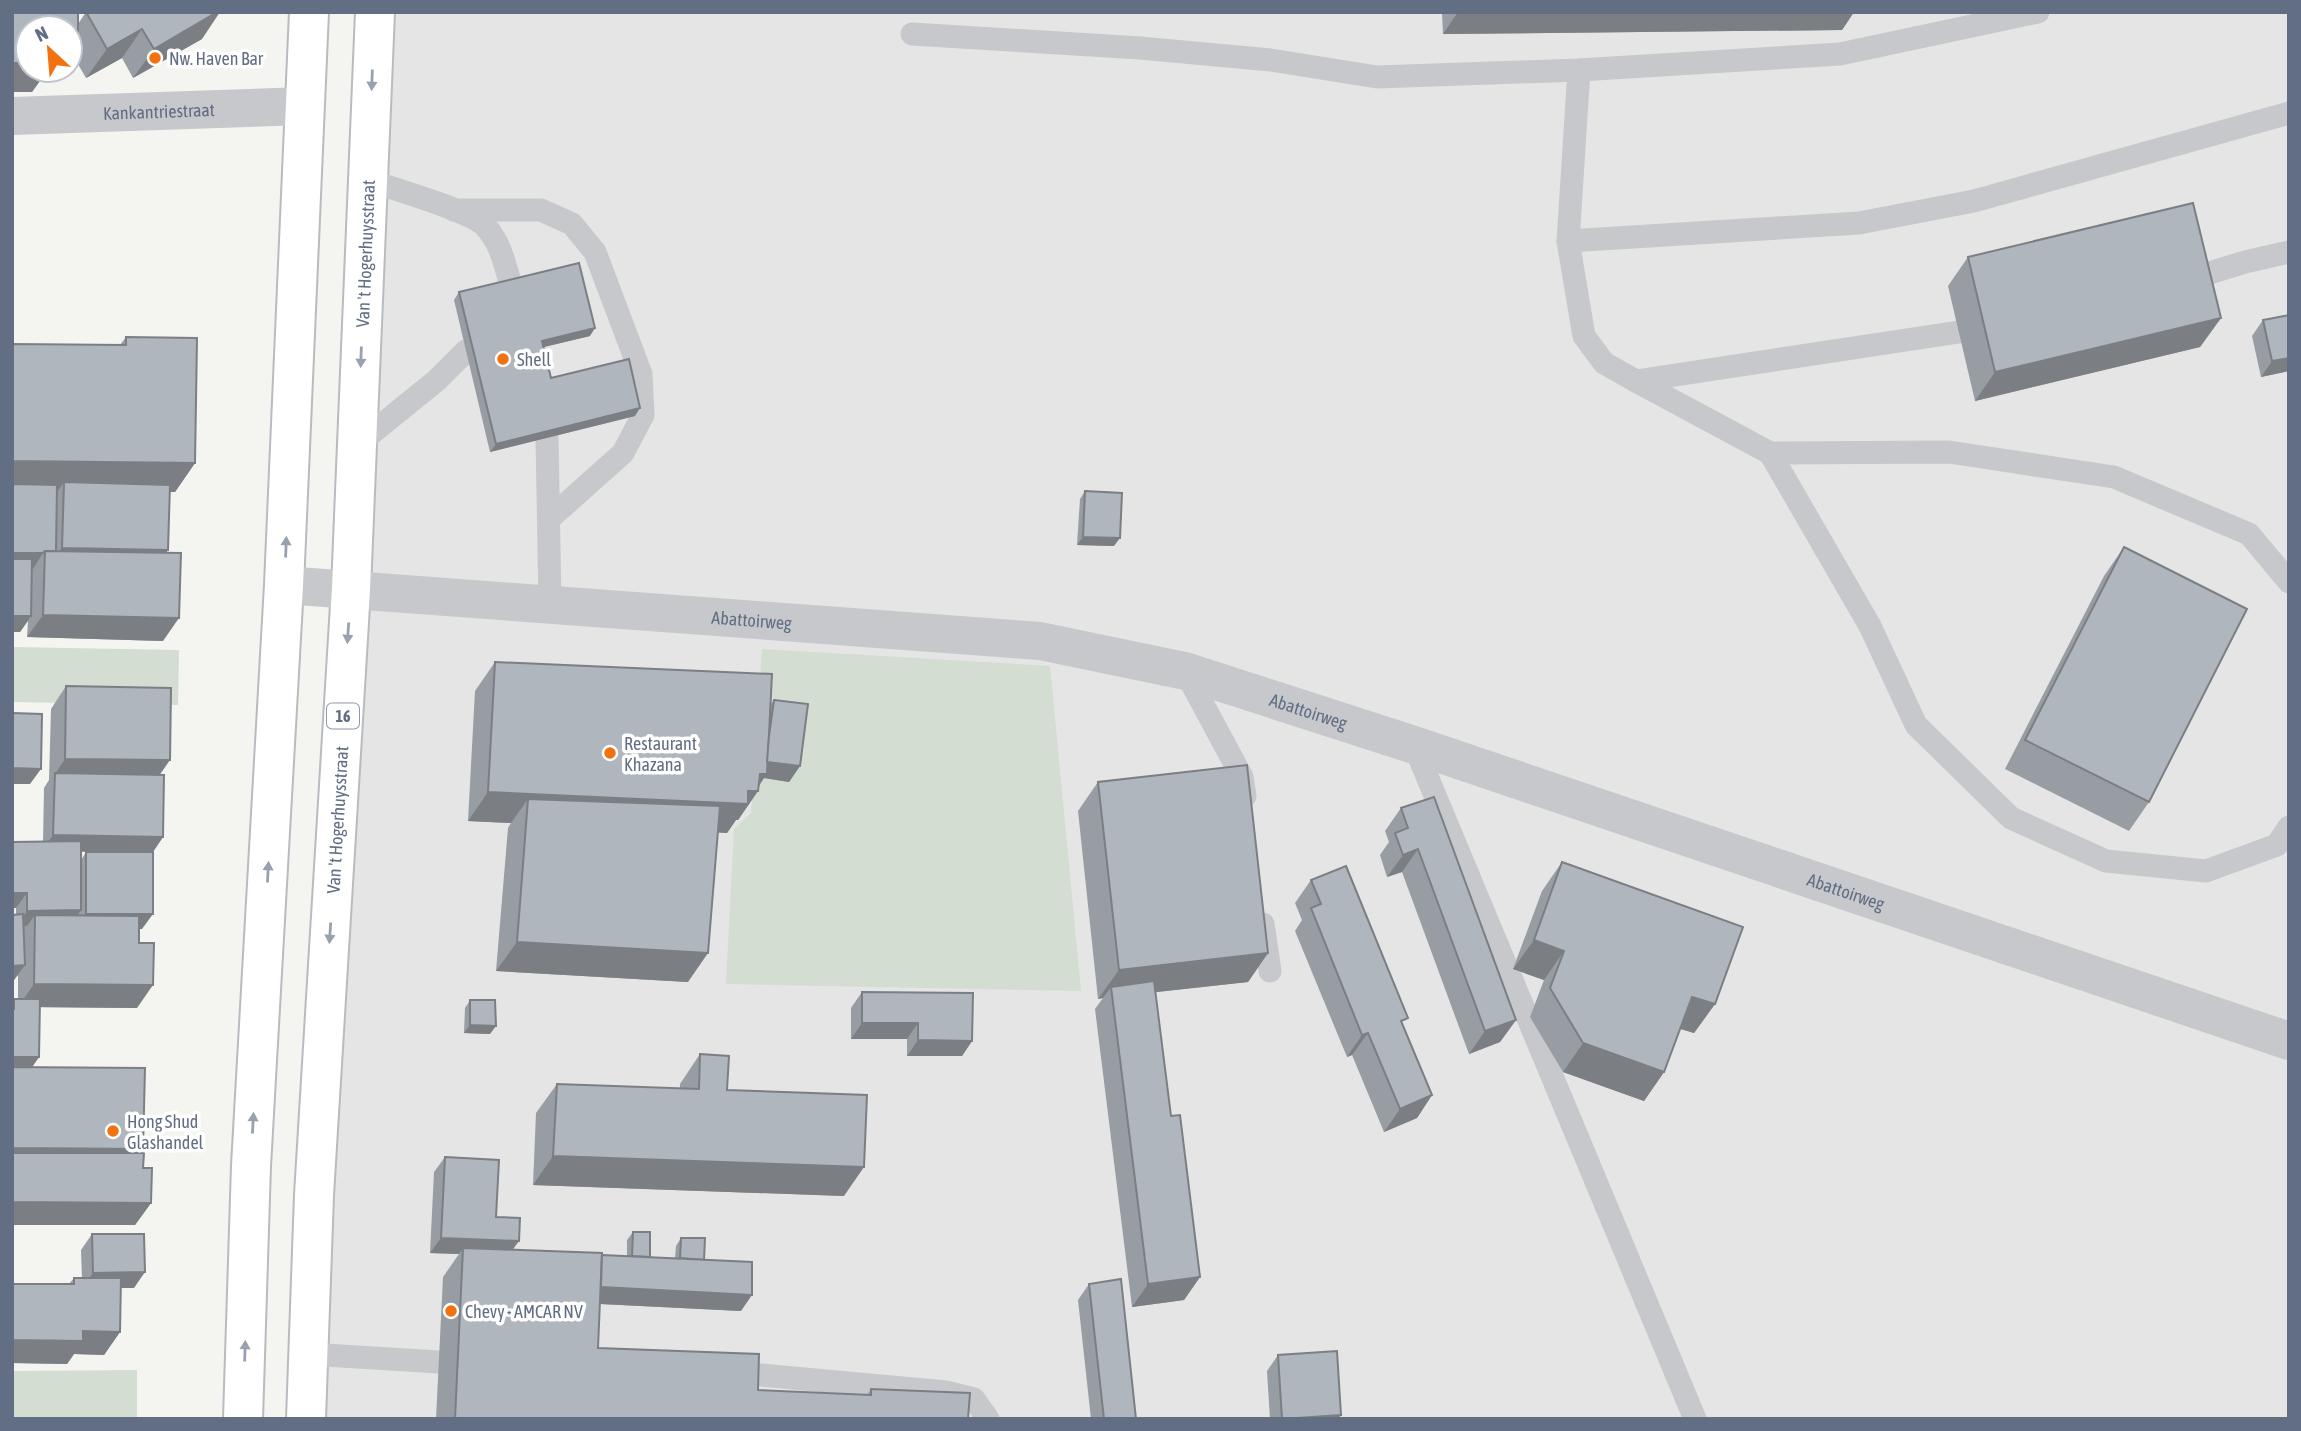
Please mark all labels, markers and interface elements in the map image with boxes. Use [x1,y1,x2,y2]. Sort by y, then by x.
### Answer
north arrow [14,14,84,84]
text: N [32,21,51,46]
place label: Nw. Haven Bar [169,48,264,69]
marker: Nw. Haven Bar [147,50,163,66]
one-way arrow [367,70,378,92]
street label: Kankantriestraat [103,99,215,123]
street label: Van 't Hogerhuysstraat [351,179,379,328]
one-way arrow [355,346,366,368]
place label: Shell [517,349,551,370]
marker: Shell [495,351,511,367]
one-way arrow [281,535,292,557]
street label: Abattoirweg [711,606,793,633]
one-way arrow [343,622,354,644]
street label: Abattoirweg [1267,689,1350,733]
road number: 16 [327,704,359,729]
place label: Restaurant Khazana [624,733,697,775]
street label: Van 't Hogerhuysstraat [322,745,352,894]
marker: Restaurant Khazana [602,745,618,761]
one-way arrow [263,860,274,882]
street label: Abattoirweg [1805,868,1888,914]
one-way arrow [324,923,335,945]
place label: Hong Shud Glashandel [127,1111,204,1153]
one-way arrow [248,1112,259,1134]
marker: Hong Shud Glashandel [105,1123,121,1139]
place label: Chevy - AMCAR NV [465,1301,583,1322]
marker: Chevy - AMCAR NV [443,1303,459,1319]
one-way arrow [240,1339,251,1361]

